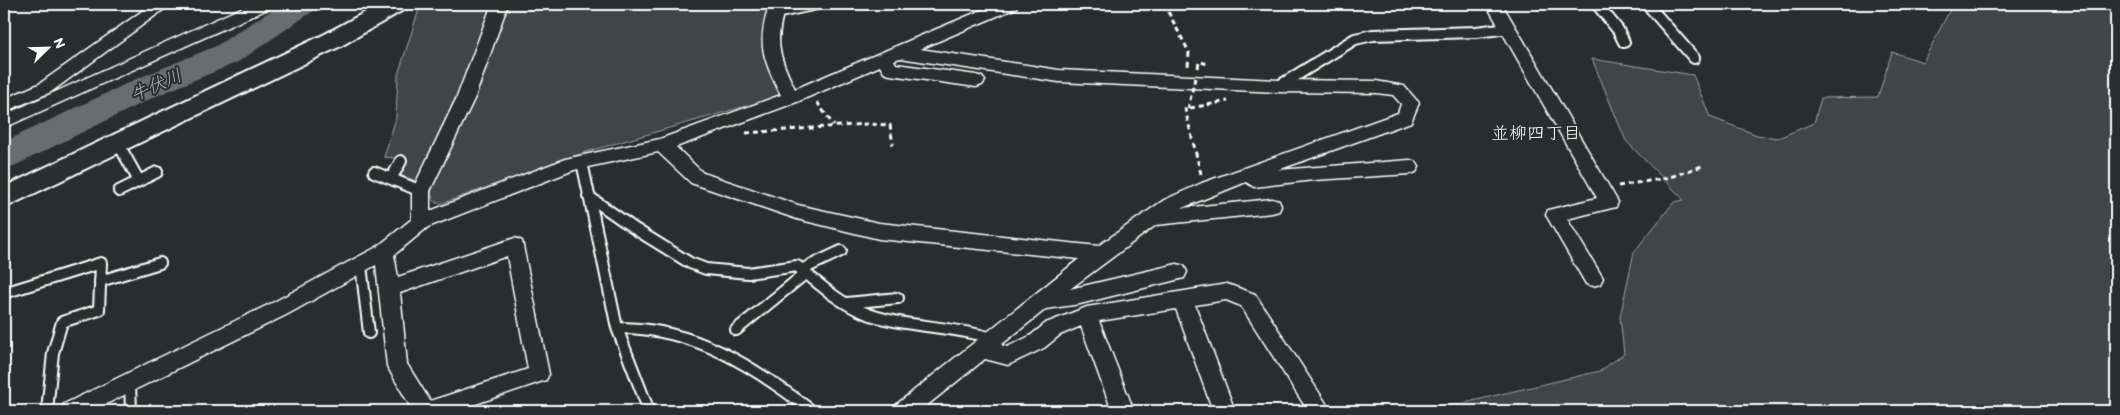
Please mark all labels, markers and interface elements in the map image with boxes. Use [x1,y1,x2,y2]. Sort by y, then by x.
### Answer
north arrow [22,22,72,72]
text: N [50,35,69,51]
water label: 牛伏川 [127,64,185,106]
district label: 並柳四丁目 [1491,122,1581,144]

